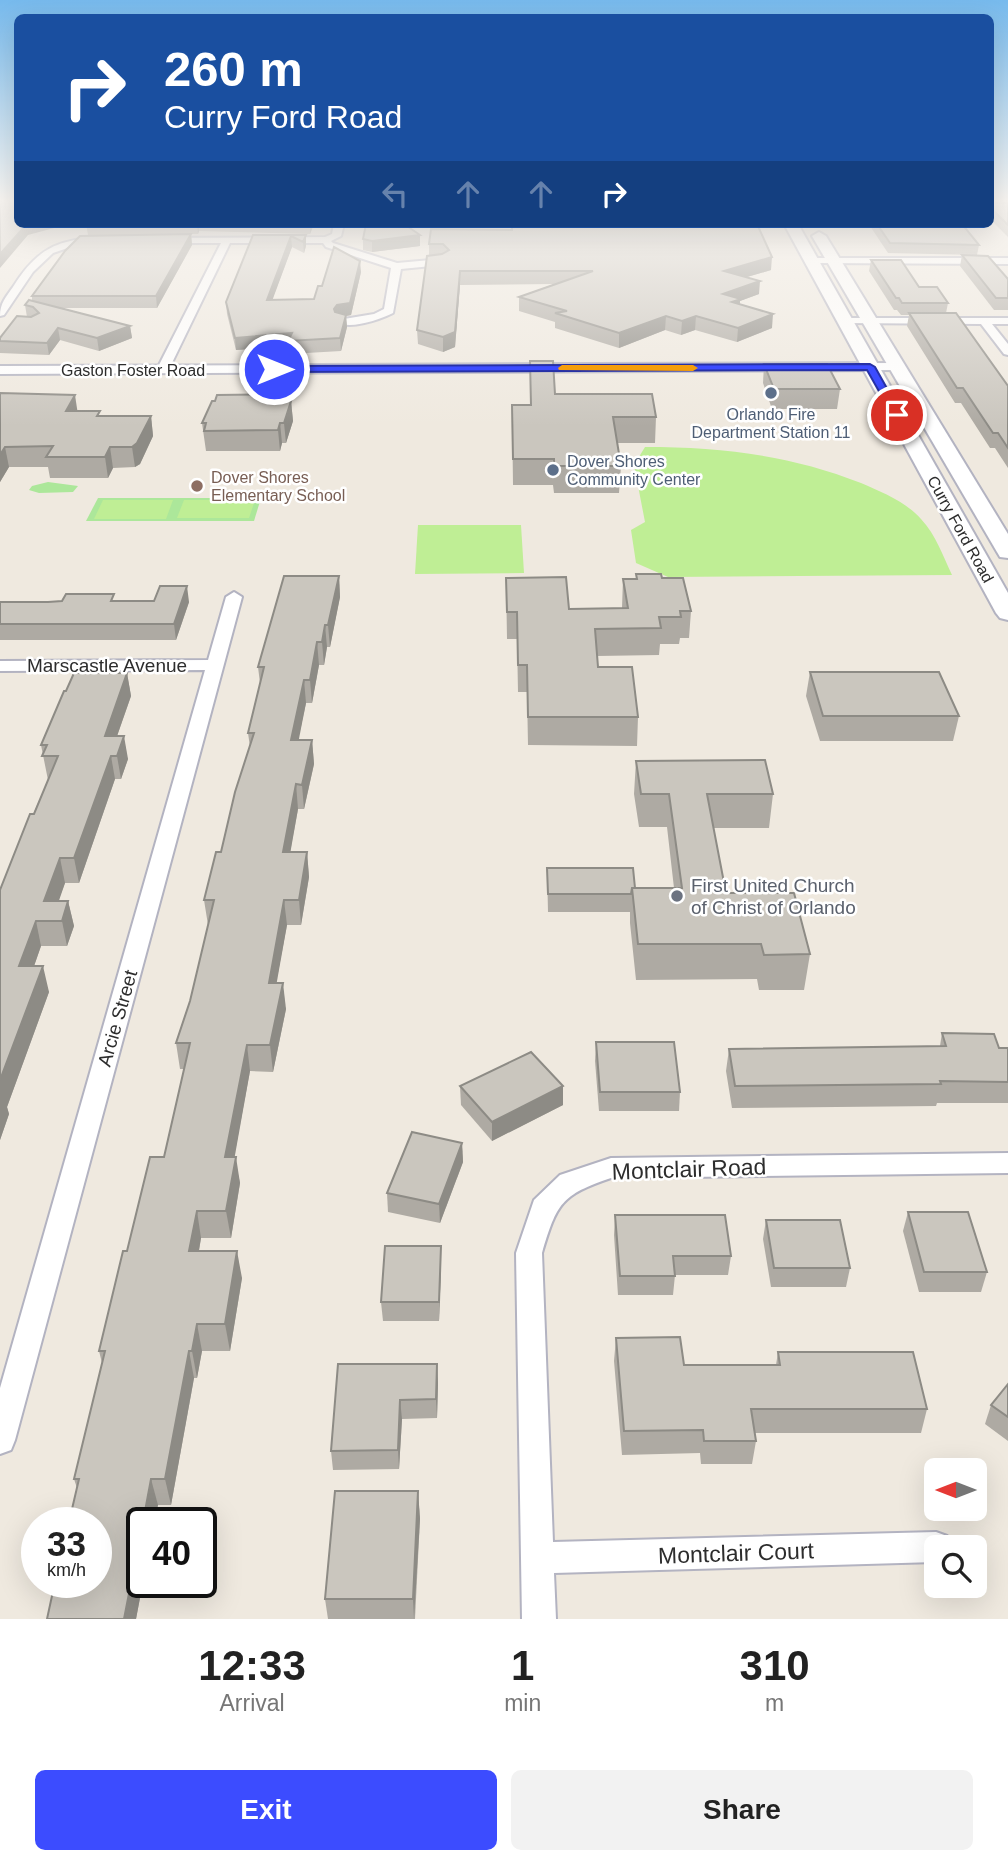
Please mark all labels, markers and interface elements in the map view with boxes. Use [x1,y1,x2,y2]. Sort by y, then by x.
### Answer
icon: right [49,42,140,133]
text: 260 m [164,42,303,96]
text: Curry Ford Road [164,99,402,135]
icon: left [376,175,414,213]
icon: ahead [449,175,487,213]
icon: ahead [522,175,560,213]
icon: right [595,175,633,213]
position arrow [237,332,311,406]
street label: Gaston Foster Road [61,362,205,379]
marker: Orlando Fire Department Station 11 [763,385,779,401]
pin [867,385,927,445]
icon: arrive [878,396,916,434]
place label: Orlando Fire Department Station 11 [692,406,851,441]
place label: Dover Shores Community Center [567,453,701,488]
marker: Dover Shores Community Center [545,462,561,478]
place label: Dover Shores Elementary School [211,469,345,504]
street label: Curry Ford Road [924,473,997,585]
marker: Dover Shores Elementary School [189,478,205,494]
street label: Marscastle Avenue [27,655,187,676]
place label: First United Church of Christ of Orlando [691,875,856,918]
marker: First United Church of Christ of Orlando [669,888,685,904]
street label: Arcie Street [94,967,141,1069]
street label: Montclair Road [611,1153,767,1185]
north arrow [924,1458,987,1521]
map controls [924,1458,987,1598]
speed limit sign: 40 [126,1507,217,1598]
text: 33 [47,1524,86,1563]
button: search [924,1535,987,1598]
street label: Montclair Court [658,1537,815,1569]
text: km/h [47,1560,86,1580]
text: 12:33 [198,1642,306,1689]
text: 1 [511,1642,534,1689]
text: 310 [740,1642,810,1689]
text: Arrival [219,1690,285,1716]
text: min [504,1690,541,1716]
text: m [765,1690,784,1716]
button: Exit [35,1770,497,1850]
button: Share [511,1770,973,1850]

